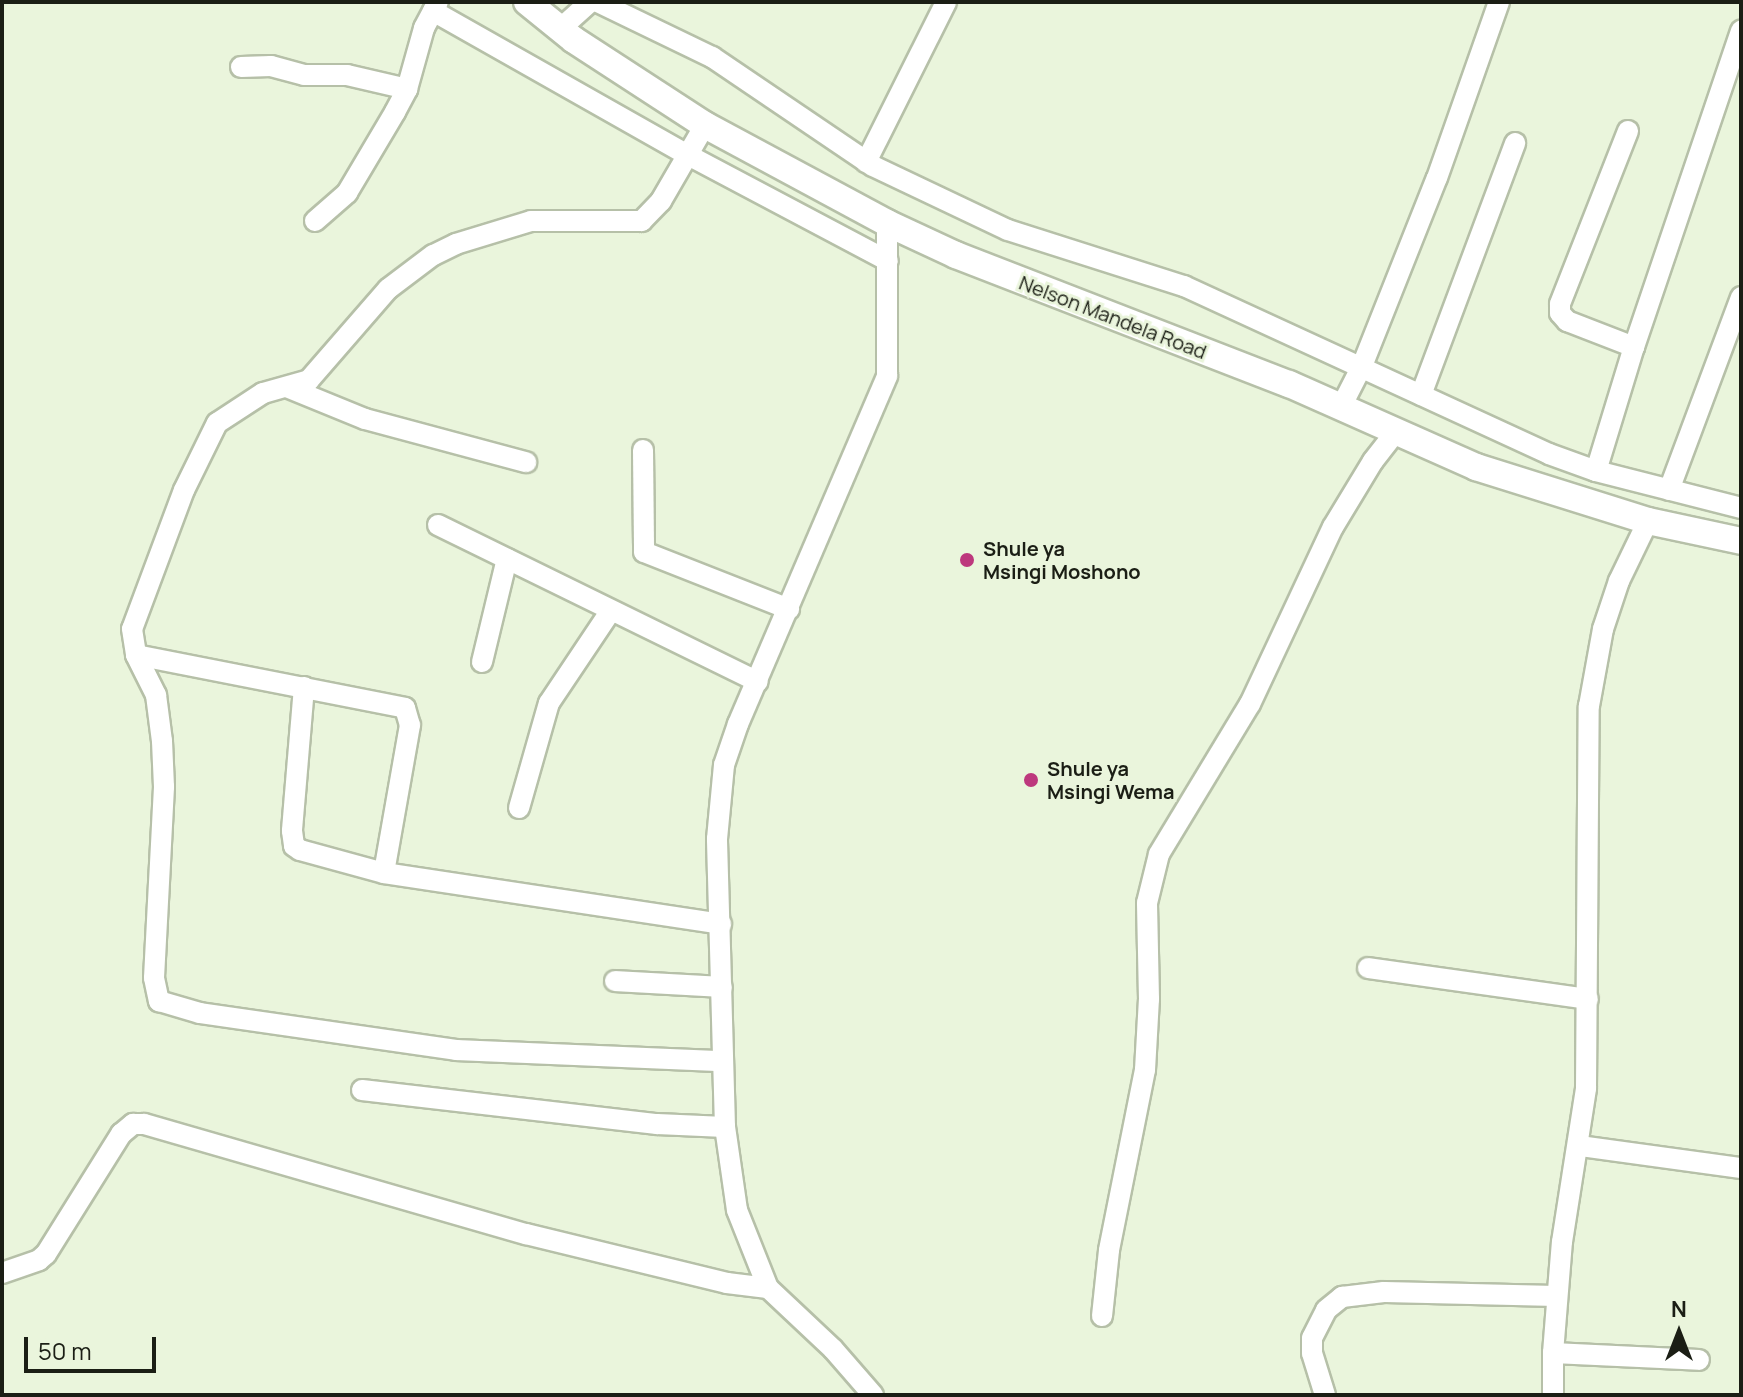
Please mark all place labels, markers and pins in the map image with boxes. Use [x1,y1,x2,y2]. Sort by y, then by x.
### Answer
place label: Shule ya Msingi Moshono [983,536,1141,583]
marker: Shule ya Msingi Moshono [958,551,976,569]
place label: Shule ya Msingi Wema [1047,756,1175,803]
marker: Shule ya Msingi Wema [1022,771,1040,789]

